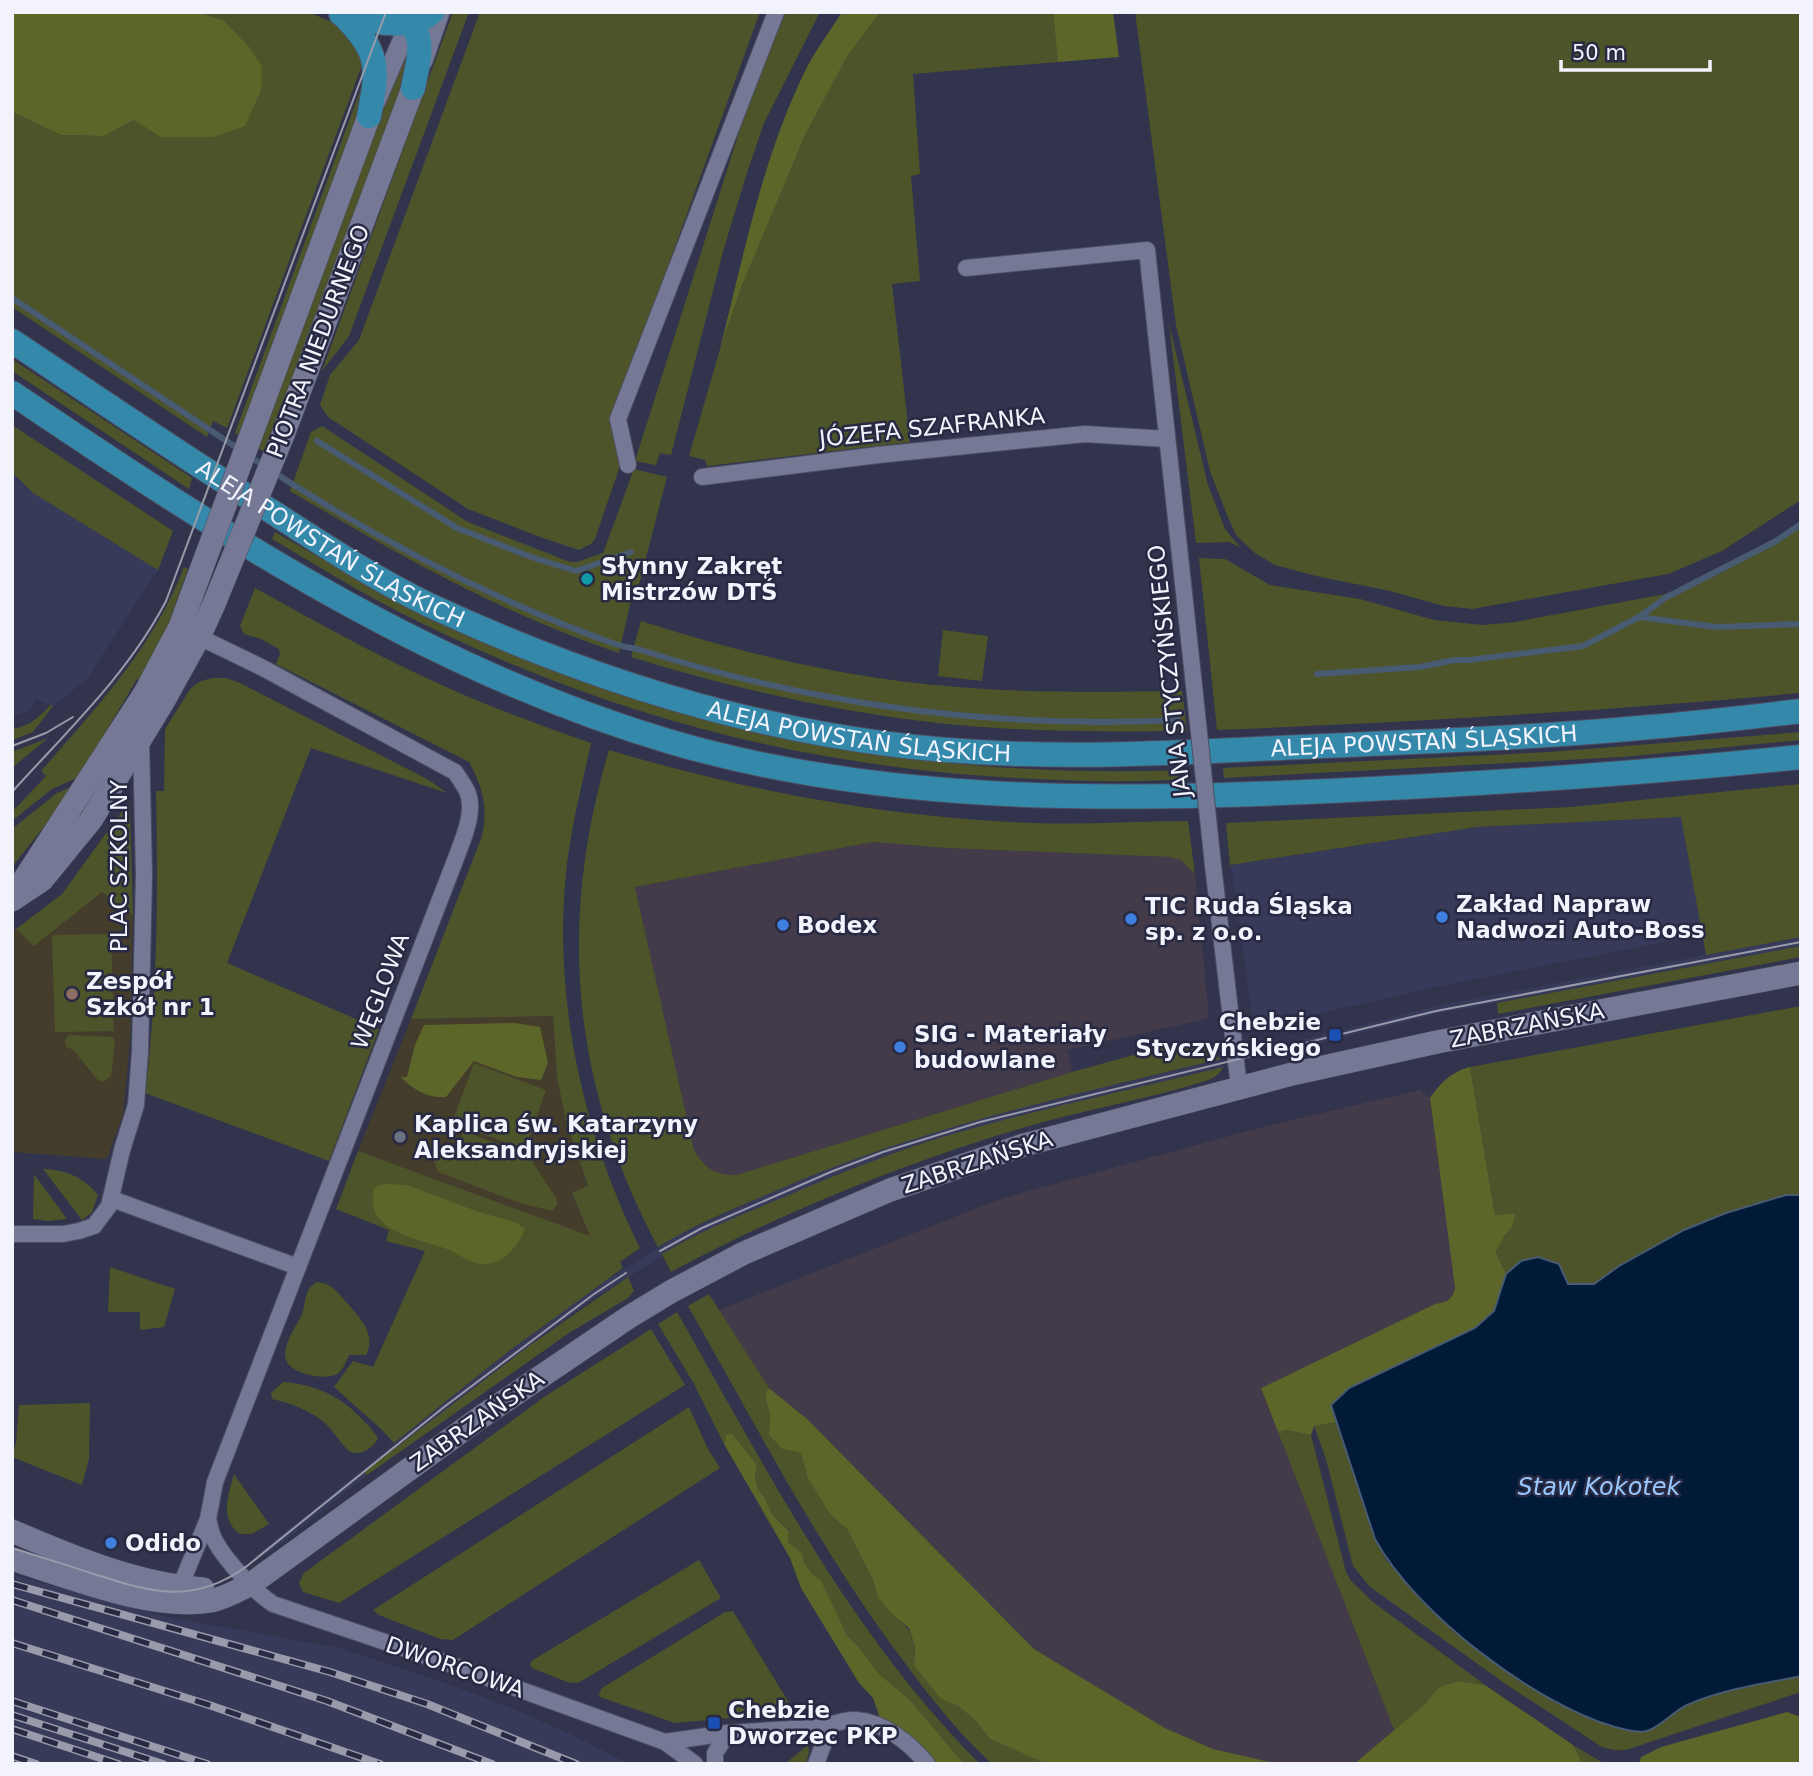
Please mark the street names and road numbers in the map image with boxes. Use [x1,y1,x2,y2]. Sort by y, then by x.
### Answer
street label: PIOTRA NIEDURNEGO [261,221,375,461]
street label: JÓZEFA SZAFRANKA [816,401,1047,452]
street label: ALEJA POWSTAŃ ŚLĄSKICH [192,454,469,633]
street label: JANA STYCZYŃSKIEGO [1142,543,1195,801]
street label: ALEJA POWSTAŃ ŚLĄSKICH [704,695,1012,767]
street label: ALEJA POWSTAŃ ŚLĄSKICH [1270,720,1578,761]
street label: PLAC SZKOLNY [106,779,132,952]
street label: WĘGLOWA [346,929,414,1053]
street label: ZABRZAŃSKA [1447,996,1607,1053]
street label: ZABRZAŃSKA [898,1124,1056,1199]
street label: ZABRZAŃSKA [405,1364,549,1477]
street label: DWORCOWA [382,1631,528,1703]

